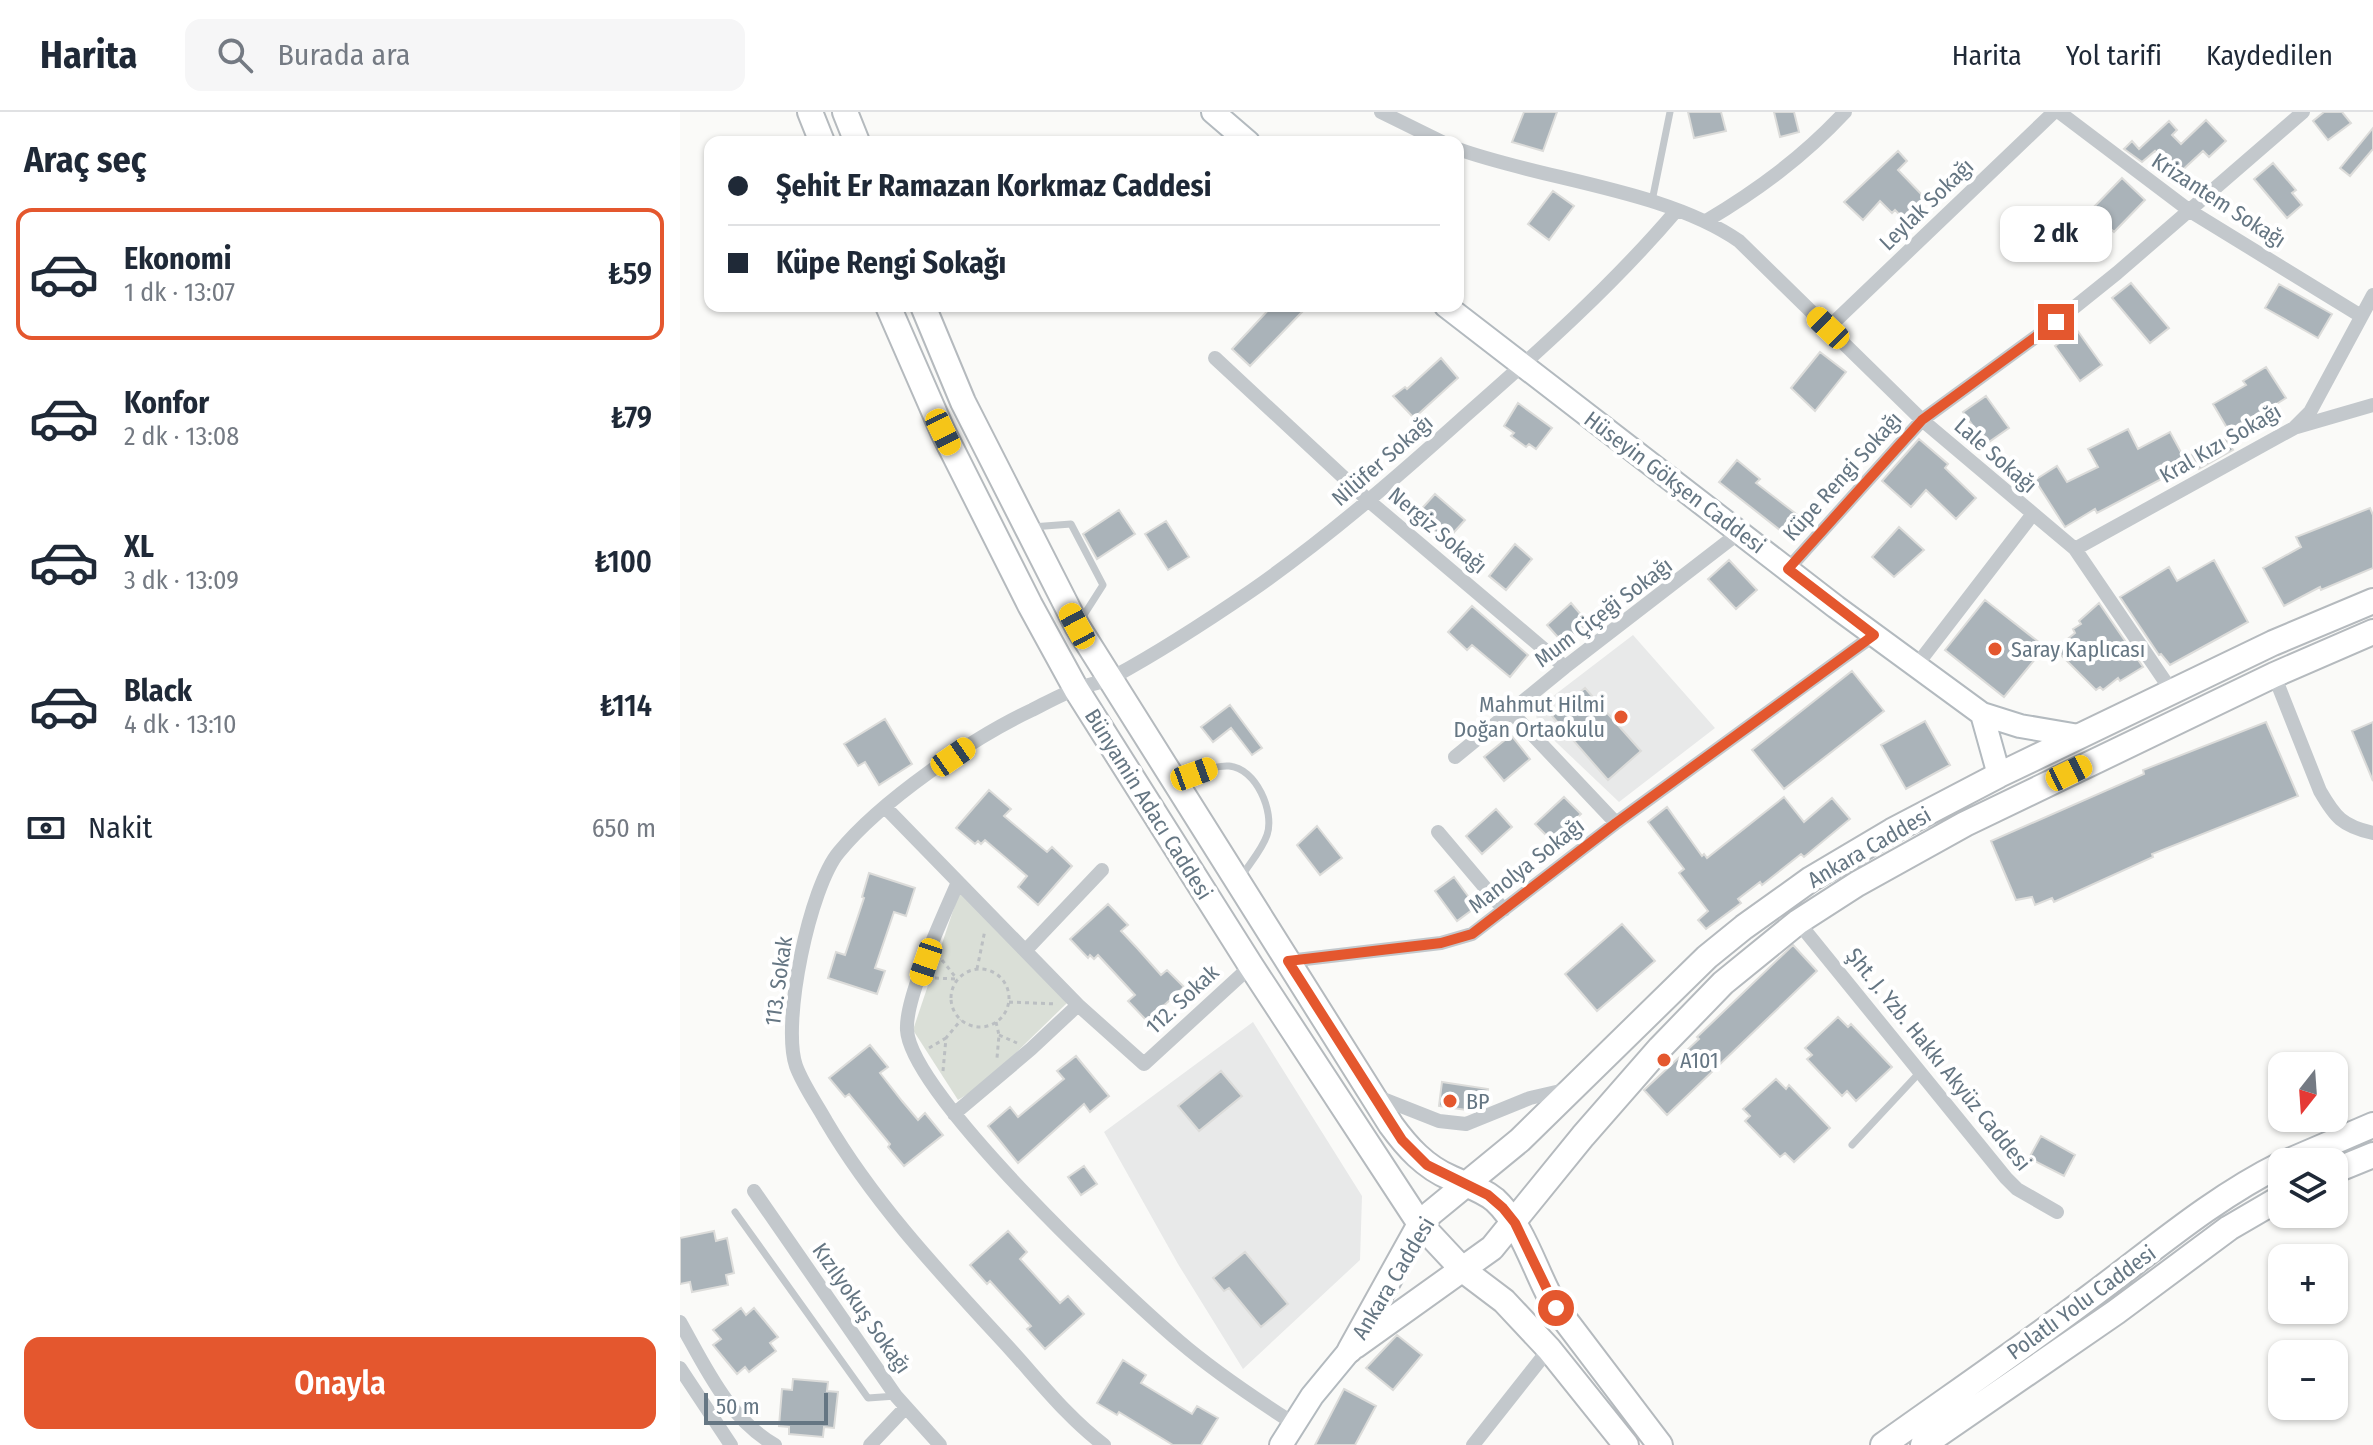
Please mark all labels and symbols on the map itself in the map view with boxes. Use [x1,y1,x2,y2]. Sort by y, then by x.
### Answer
street label: Krizantem Sokağı [2147,147,2291,254]
street label: Leylak Sokağı [1874,153,1979,256]
callout: 2 dk [2000,206,2112,262]
car [1802,303,1854,353]
route end [2038,304,2074,340]
street label: Kral Kızı Sokağı [2155,398,2286,489]
car [922,405,964,459]
street label: Hüseyin Gökşen Caddesi [1579,406,1771,559]
street label: Küpe Rengi Sokağı [1777,406,1908,547]
street label: Nilüfer Sokağı [1326,409,1438,512]
street label: Lale Sokağı [1949,412,2043,499]
street label: Nergiz Sokağı [1383,481,1492,579]
street label: Mum Çiçeği Sokağı [1529,552,1678,674]
car [1055,599,1099,653]
place label: Saray Kaplıcası [2011,636,2145,663]
marker: Saray Kaplıcası [1986,640,2004,658]
place label: Mahmut Hilmi Doğan Ortaokulu [1453,691,1605,743]
street label: Bünyamin Adacı Caddesi [1079,704,1218,905]
marker: Mahmut Hilmi Doğan Ortaokulu [1612,708,1630,726]
car [926,733,980,781]
car [2042,752,2096,794]
car [1167,755,1221,793]
street label: Ankara Caddesi [1803,801,1936,894]
street label: Manolya Sokağı [1463,812,1590,919]
street label: 113. Sokak [759,934,798,1028]
car [907,935,945,989]
street label: Şht. J. Yzb. Hakkı Akyüz Caddesi [1840,943,2037,1176]
street label: 112. Sokak [1140,958,1225,1040]
place label: A101 [1680,1047,1719,1074]
marker: A101 [1655,1051,1673,1069]
north arrow [2268,1052,2348,1132]
place label: BP [1466,1088,1490,1115]
marker: BP [1441,1092,1459,1110]
street label: Ankara Caddesi [1346,1212,1441,1344]
street label: Kızılyokuş Sokağı [807,1238,917,1379]
street label: Polatlı Yolu Caddesi [2002,1239,2161,1365]
route start [1538,1290,1574,1326]
scale bar [704,1389,828,1425]

